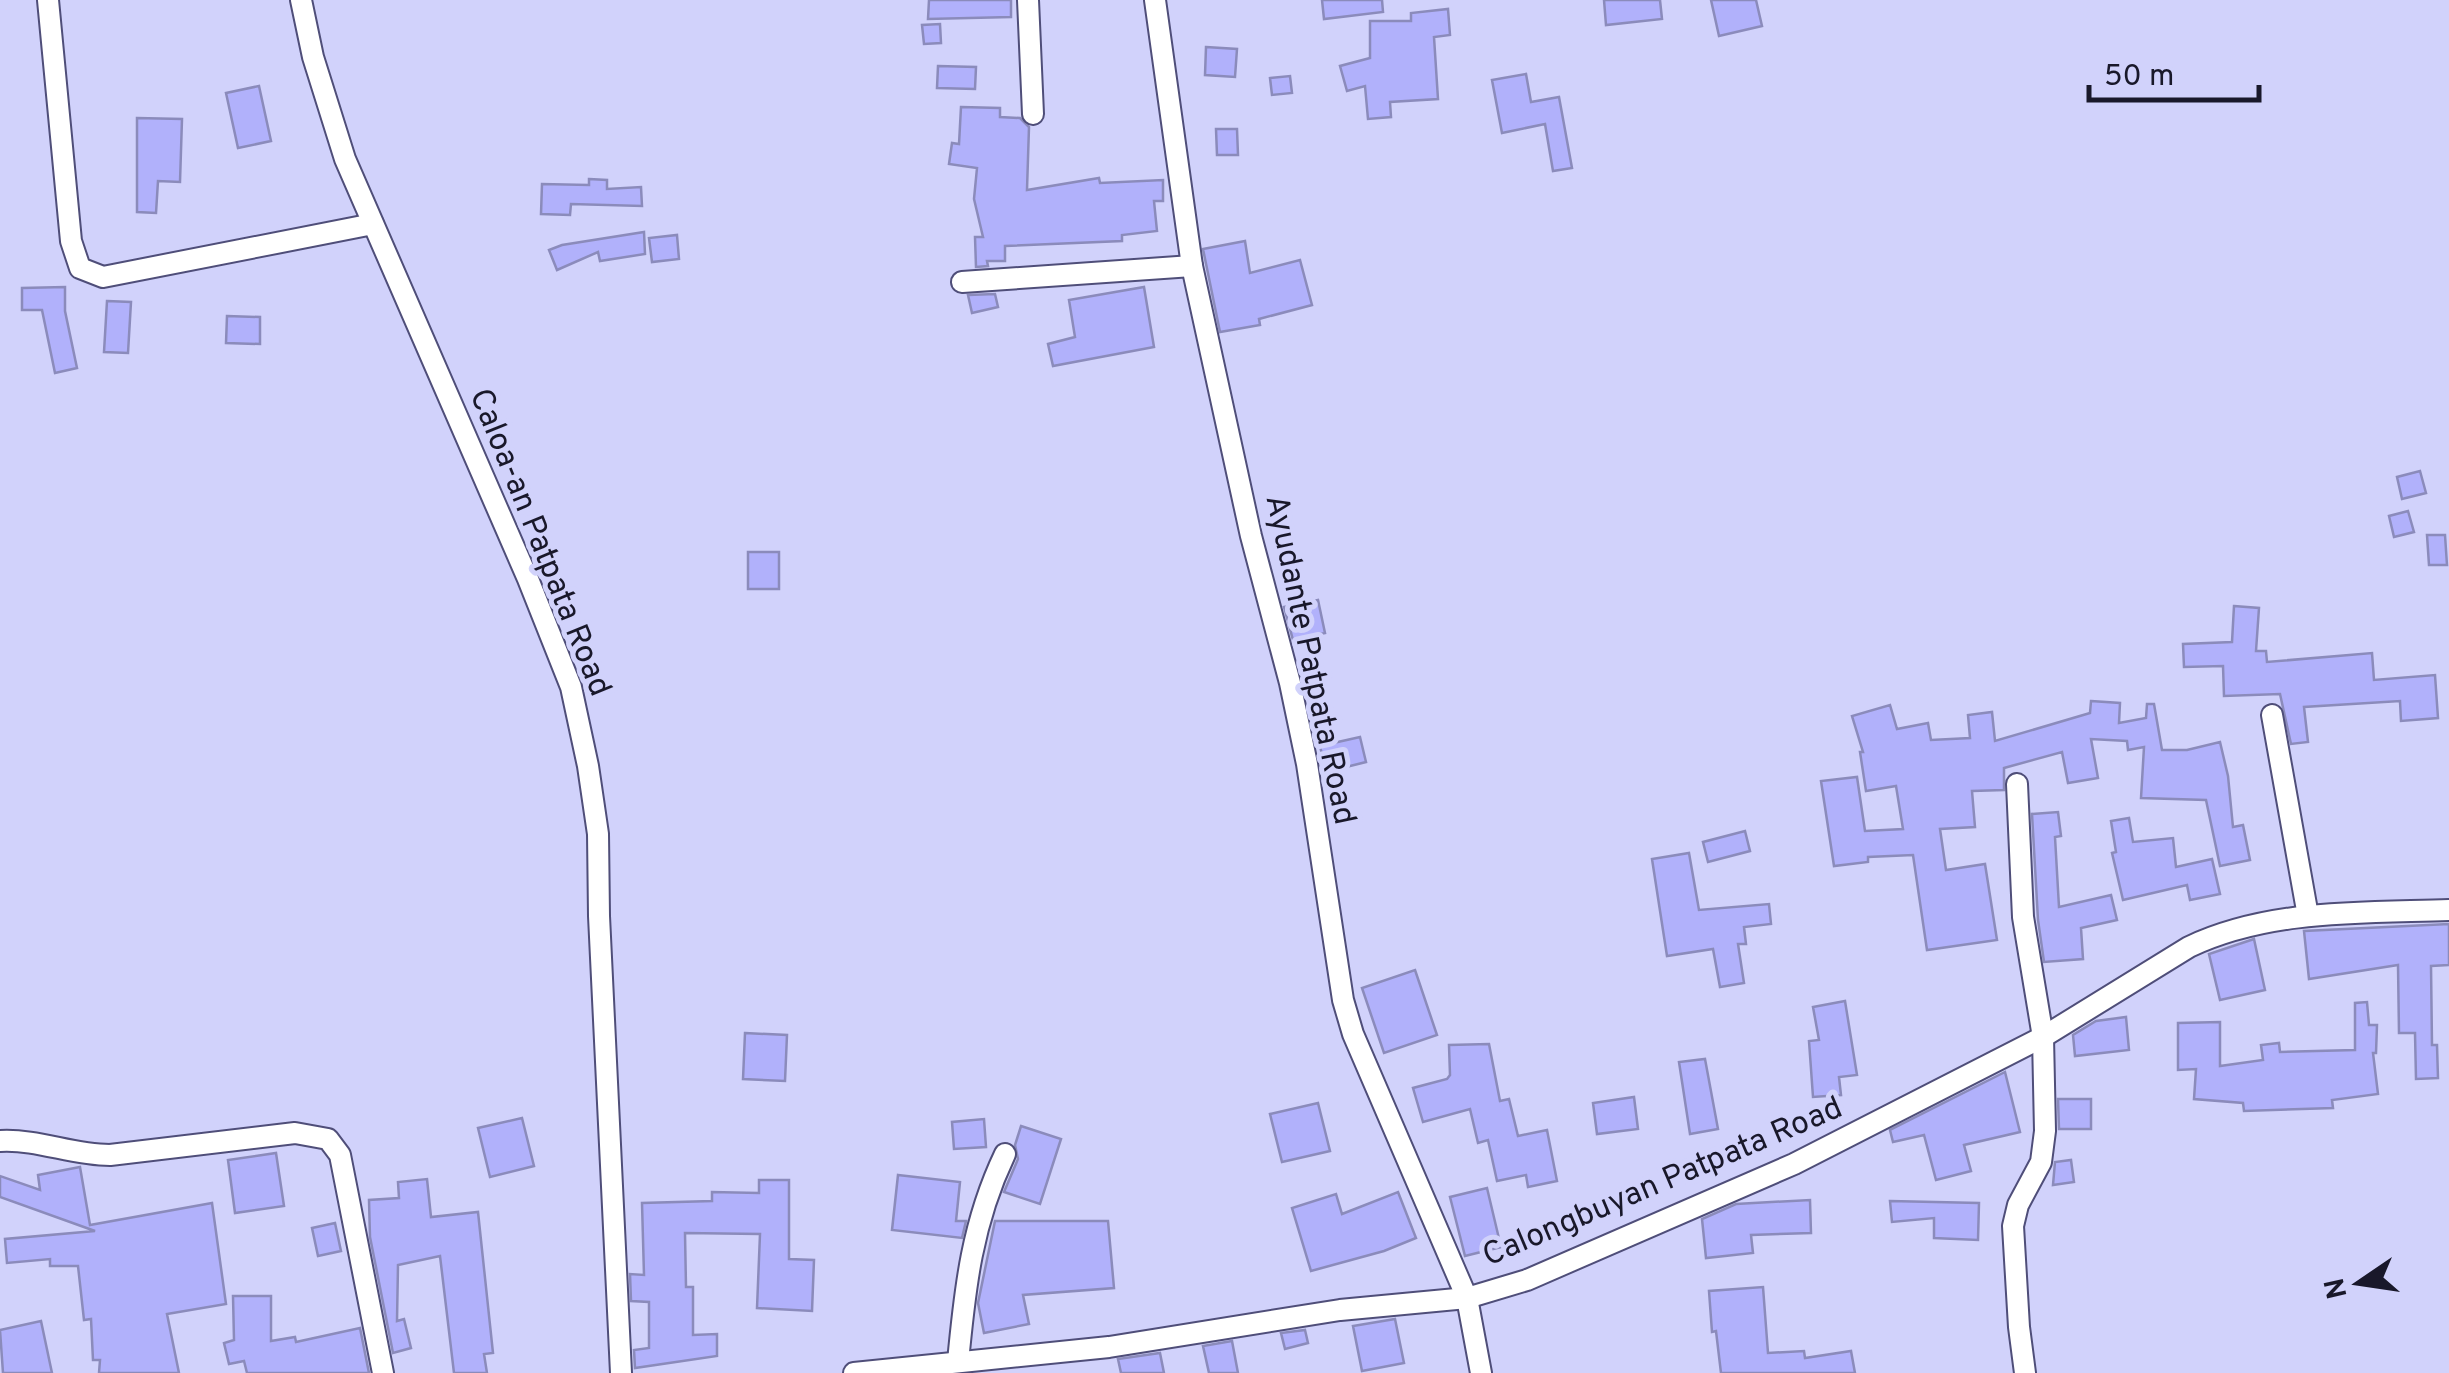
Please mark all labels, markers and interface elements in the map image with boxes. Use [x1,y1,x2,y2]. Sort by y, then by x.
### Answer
scale bar [2089,40,2259,102]
text: 50 m [2104,59,2174,96]
street label: Caloa-an Patpata Road [459,383,619,703]
street label: Ayudante Patpata Road [1255,492,1363,828]
street label: Calongbuyan Patpata Road [1477,1089,1849,1277]
north arrow [2309,1233,2409,1333]
text: N [2318,1274,2357,1302]

